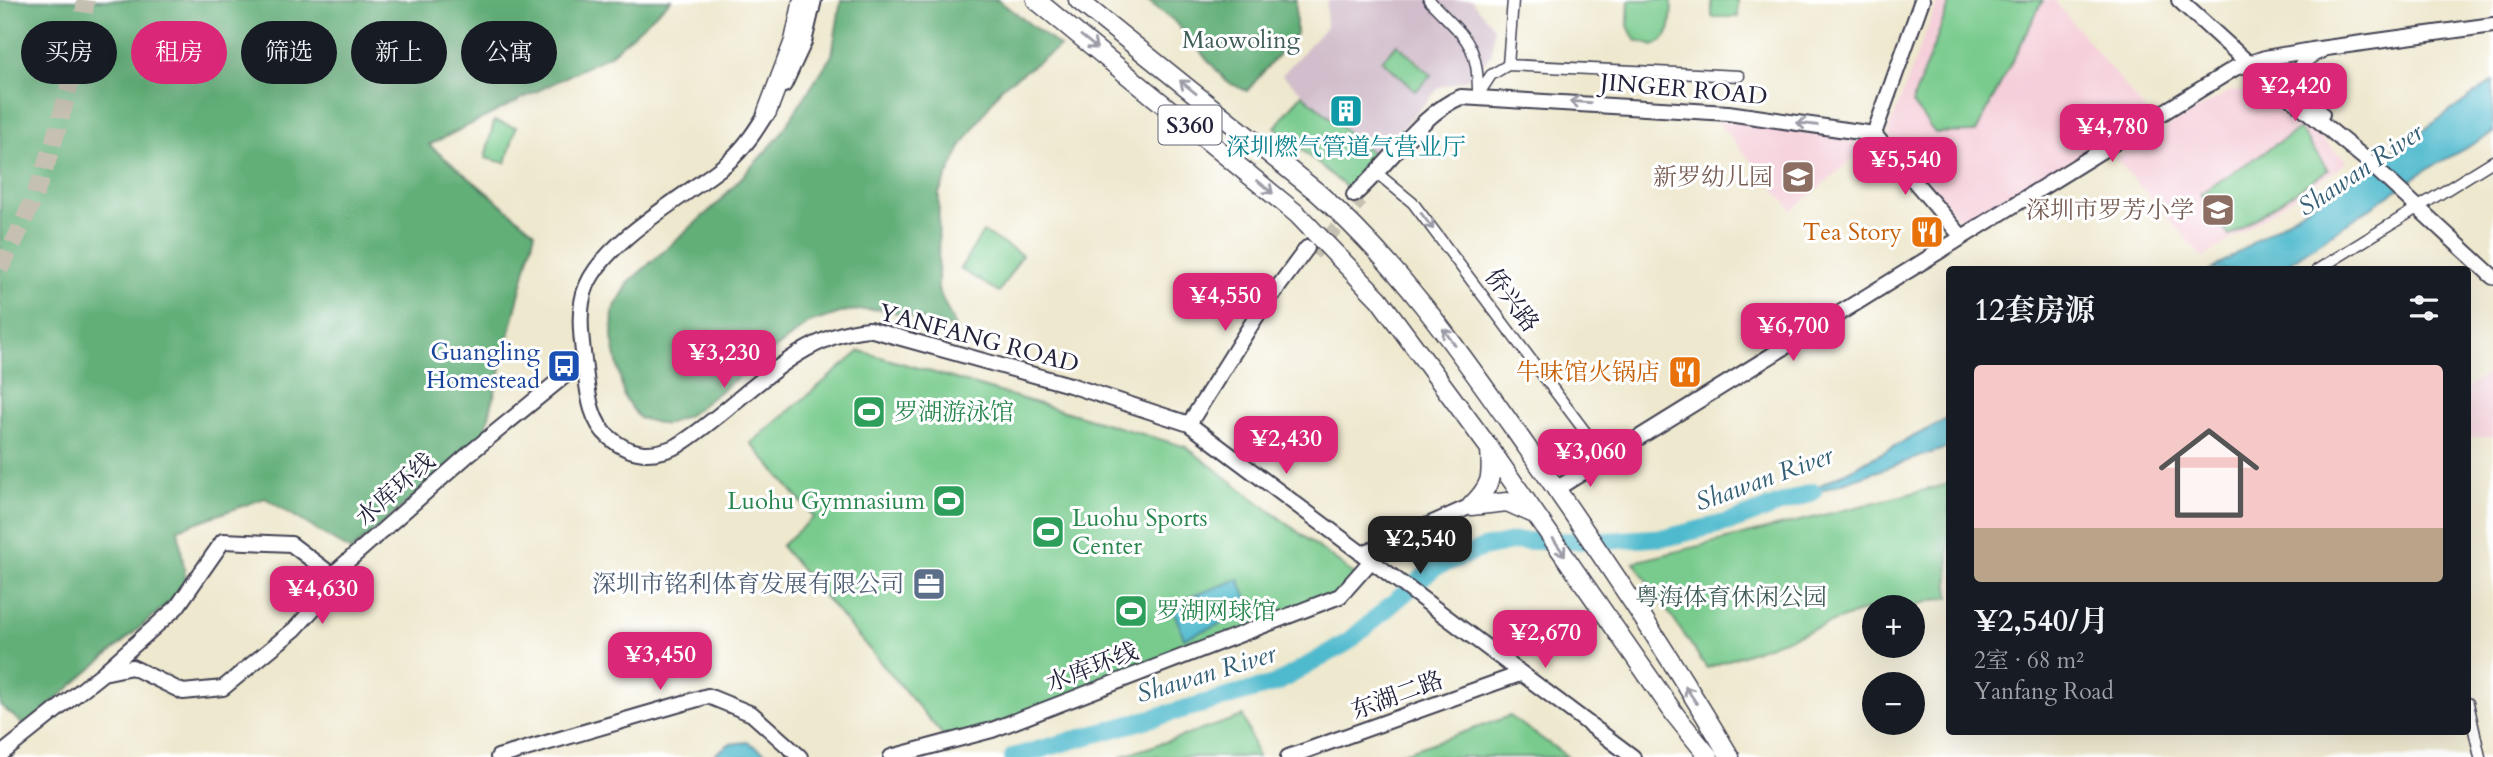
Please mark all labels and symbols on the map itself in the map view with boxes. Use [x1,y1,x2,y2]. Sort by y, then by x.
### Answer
park label: Maowoling [1182,24,1301,57]
one-way arrow [1080,34,1098,50]
pin: ¥2,420 [2238,64,2352,123]
street label: JINGER ROAD [1596,65,1769,113]
one-way arrow [1179,80,1198,95]
building icon: 深圳燃气管道气营业厅 [1327,92,1365,130]
one-way arrow [1569,96,1592,109]
pin: ¥4,780 [2055,104,2169,164]
road number: S360 [1158,106,1222,144]
water label: Shawan River [2291,114,2431,224]
one-way arrow [1796,118,1818,131]
place label: 深圳燃气管道气营业厅 [1226,131,1466,164]
pin: ¥5,540 [1848,138,1962,197]
school or university icon: 新罗幼儿园 [1779,158,1817,196]
place label: 新罗幼儿园 [1653,161,1773,194]
one-way arrow [1256,179,1274,195]
school or university icon: 深圳市罗芳小学 [2199,191,2237,229]
place label: 深圳市罗芳小学 [2026,194,2194,227]
one-way arrow [1419,211,1434,230]
restaurant icon: Tea Story [1908,213,1946,251]
place label: Tea Story [1803,216,1902,249]
street label: 侨兴路 [1477,262,1546,339]
pin: ¥4,550 [1168,274,1282,333]
street label: YANFANG ROAD [875,296,1083,381]
pin: ¥6,700 [1736,304,1850,363]
one-way arrow [1441,328,1456,347]
pin: ¥3,230 [667,330,781,390]
place label: Guangling Homestead [426,336,541,397]
bus stop icon: Guangling Homestead [545,347,583,385]
restaurant icon: 牛味馆火锅店 [1666,353,1704,391]
place label: 牛味馆火锅店 [1516,356,1660,389]
sports icon: 罗湖游泳馆 [850,393,888,431]
place label: 罗湖游泳馆 [894,396,1014,429]
pin: ¥2,430 [1229,416,1343,476]
pin: ¥3,060 [1533,430,1647,489]
water label: Shawan River [1690,437,1839,520]
street label: 水库环线 [349,445,442,534]
sports icon: Luohu Gymnasium [930,482,968,520]
place label: Luohu Gymnasium [727,485,926,518]
place label: Luohu Sports Center [1072,502,1208,563]
sports icon: Luohu Sports Center [1029,513,1067,551]
pin: ¥2,540 [1363,516,1477,576]
one-way arrow [1552,537,1566,557]
office icon: 深圳市铭利体育发展有限公司 [910,565,948,603]
pin: ¥4,630 [265,566,379,626]
place label: 深圳市铭利体育发展有限公司 [592,568,904,601]
park label: 粤海体育休闲公园 [1635,581,1827,614]
sports icon: 罗湖网球馆 [1112,592,1150,630]
place label: 罗湖网球馆 [1156,595,1276,628]
pin: ¥2,670 [1488,610,1602,670]
pin: ¥3,450 [603,632,717,692]
street label: 水库环线 [1041,635,1143,700]
water label: Shawan River [1132,635,1282,711]
street label: 东湖二路 [1346,664,1448,727]
one-way arrow [1684,686,1698,705]

